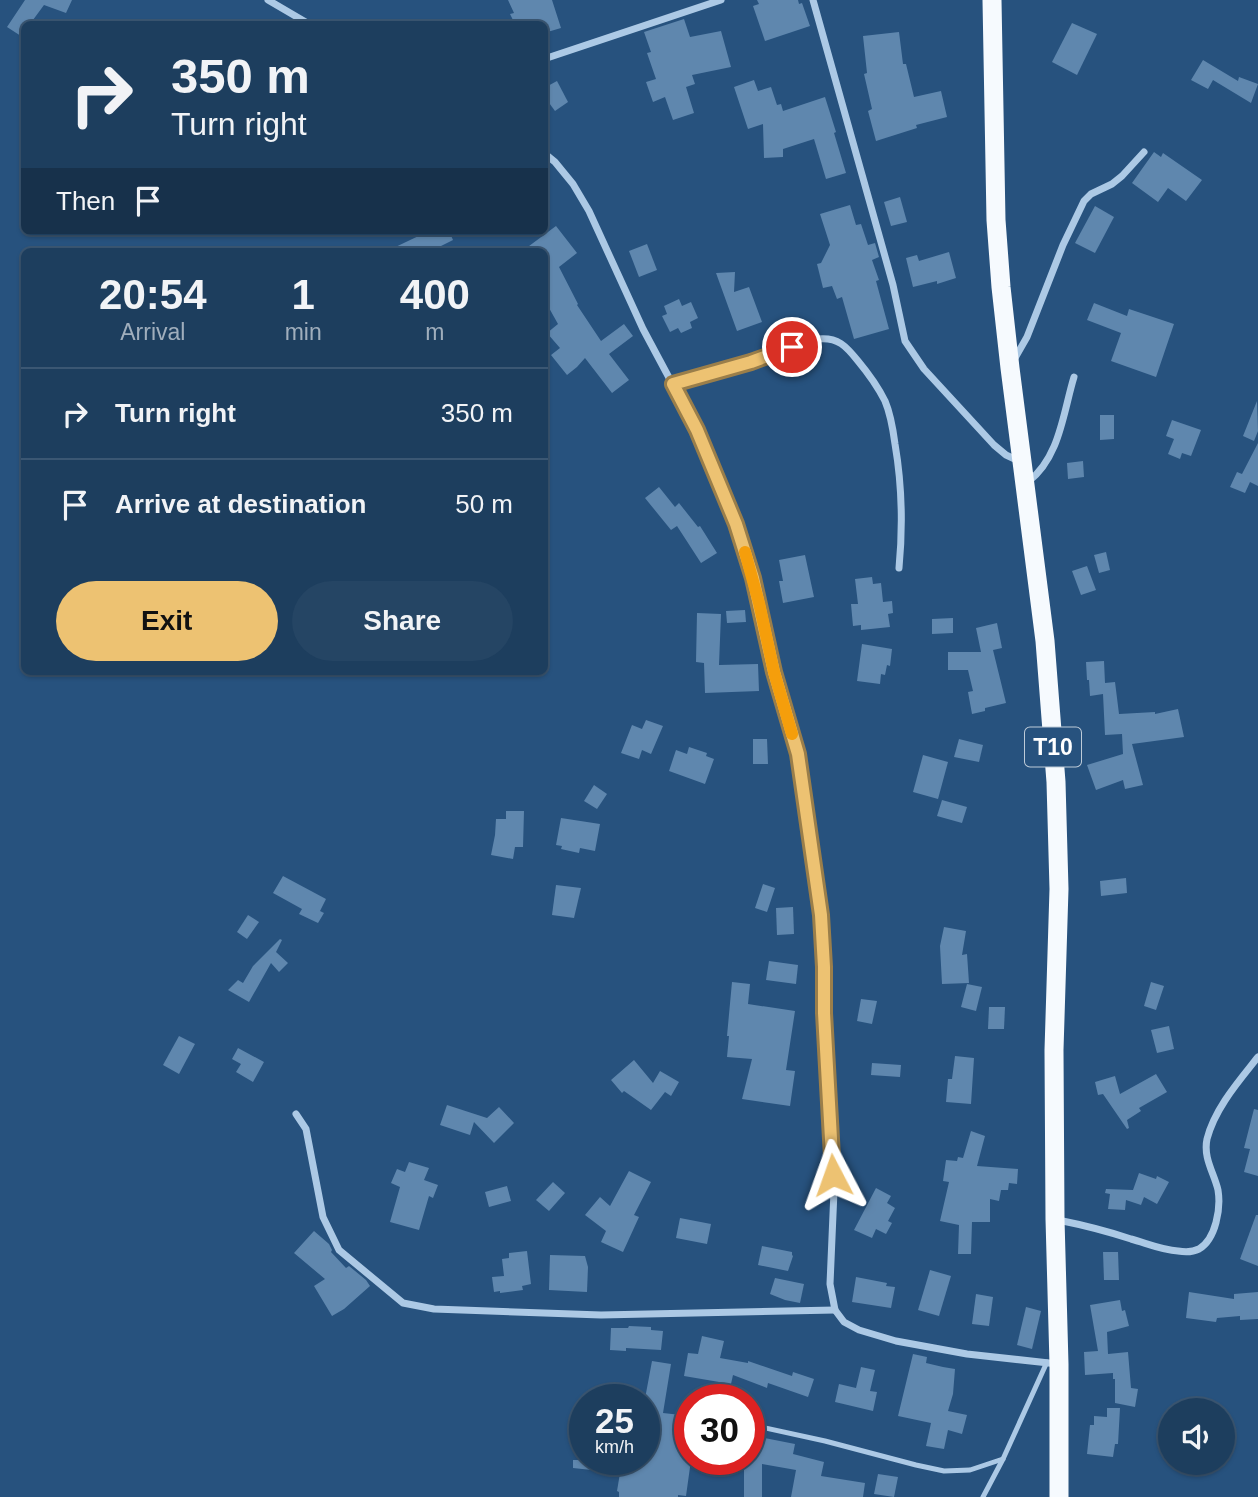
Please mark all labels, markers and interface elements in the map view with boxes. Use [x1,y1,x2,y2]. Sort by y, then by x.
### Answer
icon: right [56,49,147,140]
text: 350 m [171,49,310,103]
text: Turn right [171,106,307,142]
icon: arrive [129,182,167,220]
text: Then [56,186,115,216]
text: 20:54 [99,271,207,318]
text: 1 [291,271,315,318]
text: 400 [400,271,470,318]
pin [762,317,822,377]
text: Arrival [120,319,185,345]
text: min [285,319,322,345]
text: m [425,319,444,345]
icon: arrive [773,328,811,366]
icon: right [56,395,94,433]
text: Turn right [115,398,236,428]
text: 350 m [441,398,513,428]
icon: arrive [56,486,94,524]
text: Arrive at destination [115,489,366,519]
text: 50 m [455,489,513,519]
button: Exit [56,581,278,661]
button: Share [292,581,513,661]
road number: T10 [1025,727,1081,766]
position arrow [796,1138,870,1212]
speed limit sign: 30 [674,1384,765,1475]
map controls [1158,1398,1235,1475]
button: sound [1158,1398,1235,1475]
text: 25 [595,1401,634,1440]
text: km/h [595,1437,634,1457]

